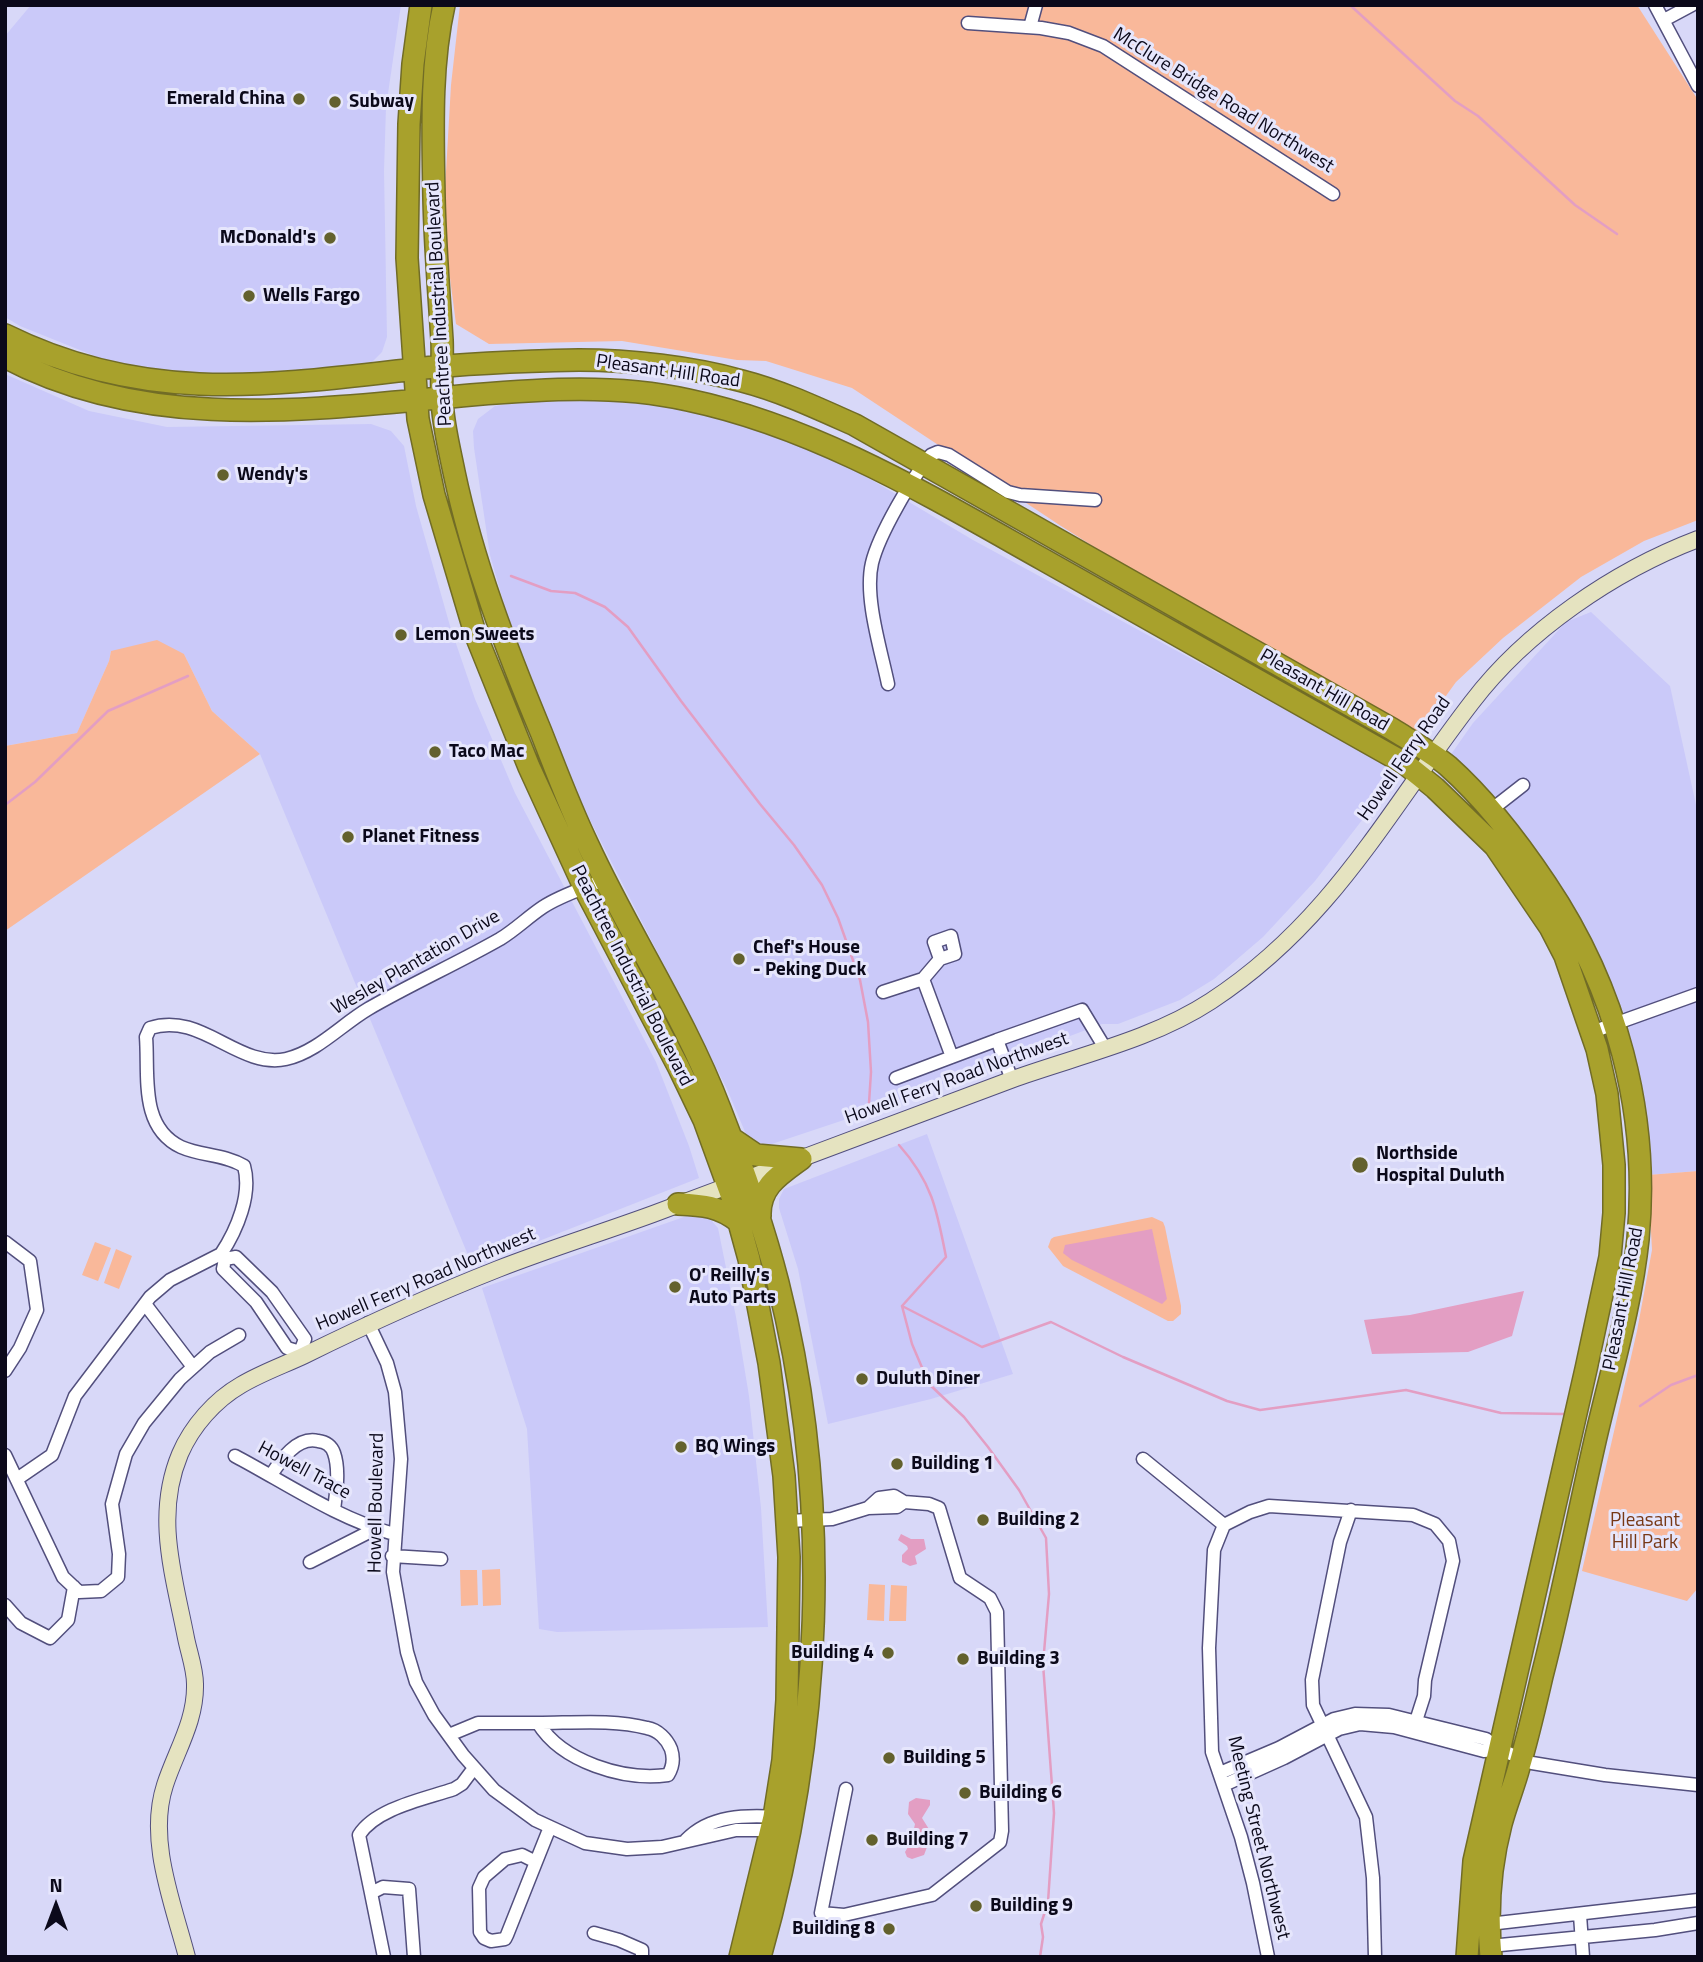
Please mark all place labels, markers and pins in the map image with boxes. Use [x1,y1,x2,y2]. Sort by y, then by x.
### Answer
place label: Emerald China [166,88,285,110]
marker: Emerald China [291,91,307,107]
place label: Subway [349,91,414,113]
marker: Subway [327,94,343,110]
place label: McDonald's [220,227,316,249]
marker: McDonald's [322,230,338,246]
place label: Wells Fargo [263,285,360,307]
marker: Wells Fargo [241,288,257,304]
place label: Wendy's [237,464,308,486]
marker: Wendy's [215,467,231,483]
place label: Lemon Sweets [415,624,535,646]
marker: Lemon Sweets [393,627,409,643]
place label: Taco Mac [449,741,525,763]
marker: Taco Mac [427,744,443,760]
place label: Planet Fitness [362,826,479,848]
marker: Planet Fitness [340,829,356,845]
place label: Chef's House - Peking Duck [753,937,866,981]
marker: Chef's House - Peking Duck [731,951,747,967]
place label: Northside Hospital Duluth [1376,1143,1505,1187]
marker: Northside Hospital Duluth [1350,1155,1370,1175]
place label: O' Reilly's Auto Parts [689,1265,776,1309]
marker: O' Reilly's Auto Parts [667,1279,683,1295]
place label: Duluth Diner [876,1368,980,1390]
marker: Duluth Diner [854,1371,870,1387]
place label: BQ Wings [695,1436,775,1458]
marker: BQ Wings [673,1439,689,1455]
place label: Building 1 [911,1453,994,1475]
marker: Building 1 [889,1456,905,1472]
place label: Building 2 [997,1509,1080,1531]
marker: Building 2 [975,1512,991,1528]
place label: Building 4 [791,1642,874,1664]
marker: Building 4 [880,1645,896,1661]
place label: Building 3 [977,1648,1060,1670]
marker: Building 3 [955,1651,971,1667]
place label: Building 5 [903,1747,986,1769]
marker: Building 5 [881,1750,897,1766]
place label: Building 6 [979,1782,1062,1804]
marker: Building 6 [957,1785,973,1801]
place label: Building 7 [886,1829,969,1851]
marker: Building 7 [864,1832,880,1848]
place label: Building 9 [990,1895,1073,1917]
marker: Building 9 [968,1898,984,1914]
place label: Building 8 [792,1918,875,1940]
marker: Building 8 [881,1921,897,1937]

